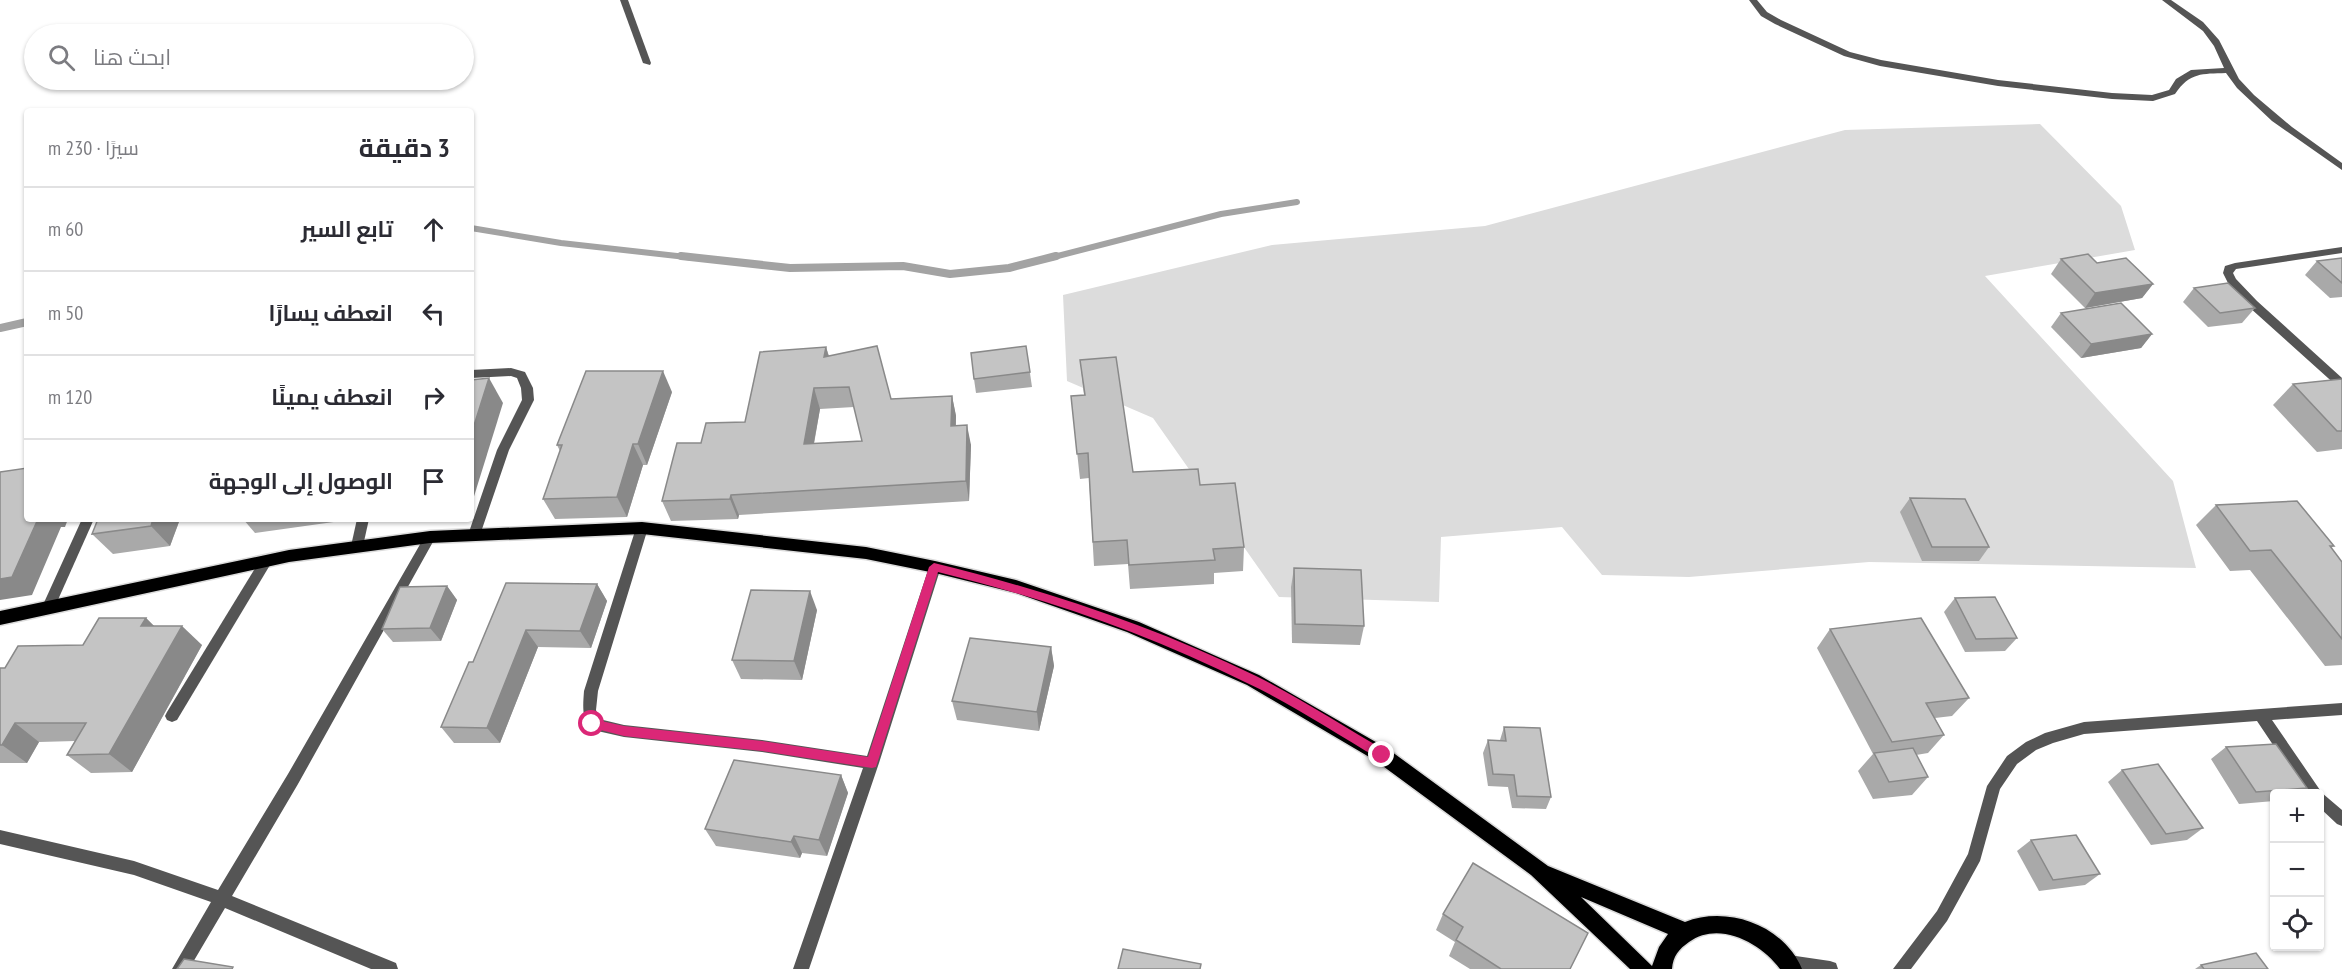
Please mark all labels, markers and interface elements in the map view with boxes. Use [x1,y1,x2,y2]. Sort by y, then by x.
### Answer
search box [24,24,474,90]
icon: search [45,41,78,74]
text: ابحث هنا [93,43,171,71]
text: 3 دقيقة [359,131,450,164]
text: سيرًا · 230 m [48,135,139,161]
icon: ahead [417,213,450,246]
text: تابع السير [301,215,393,243]
text: 60 m [48,216,83,242]
icon: left [417,297,450,330]
text: انعطف يسارًا [269,299,393,327]
text: 50 m [48,300,83,326]
icon: right [417,381,450,414]
text: انعطف يمينًا [271,383,393,411]
text: 120 m [48,384,92,410]
icon: arrive [417,465,450,498]
text: الوصول إلى الوجهة [209,467,393,495]
route start [578,710,604,736]
route end [1368,741,1394,767]
map controls [2270,789,2324,951]
button: + [2270,789,2324,843]
button: − [2270,843,2324,897]
button: locate [2270,897,2324,951]

